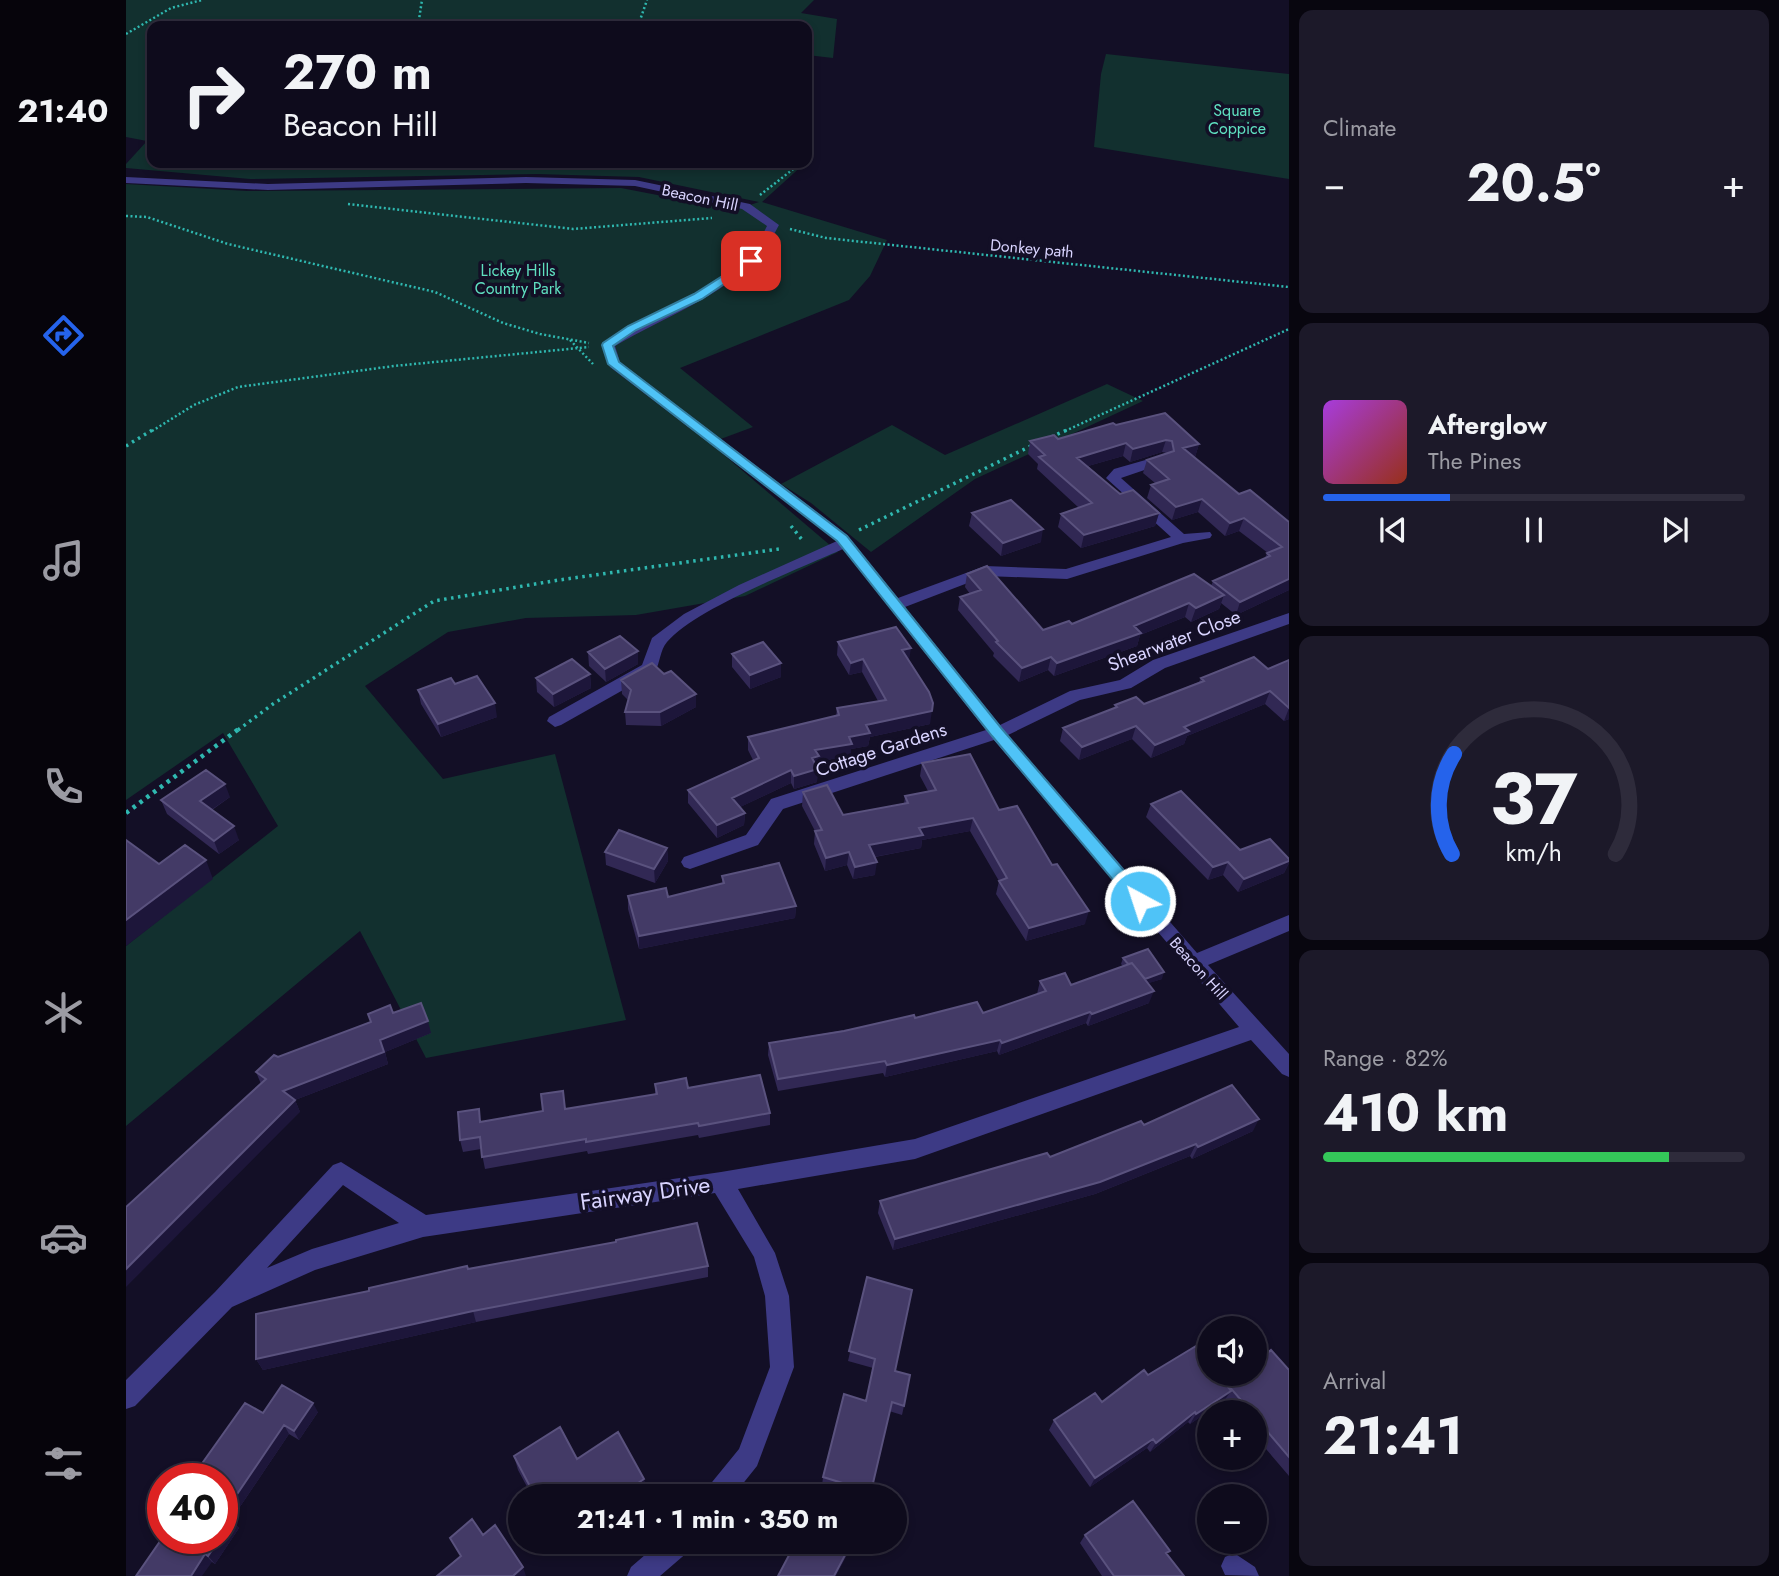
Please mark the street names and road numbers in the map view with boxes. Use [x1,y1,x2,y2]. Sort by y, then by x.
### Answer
street label: Beacon Hill [660,178,740,217]
street label: Donkey path [989,233,1075,264]
street label: Shearwater Close [1104,603,1245,678]
street label: Cottage Gardens [812,715,951,783]
street label: Beacon Hill [1164,932,1233,1005]
street label: Fairway Drive [578,1167,712,1219]

